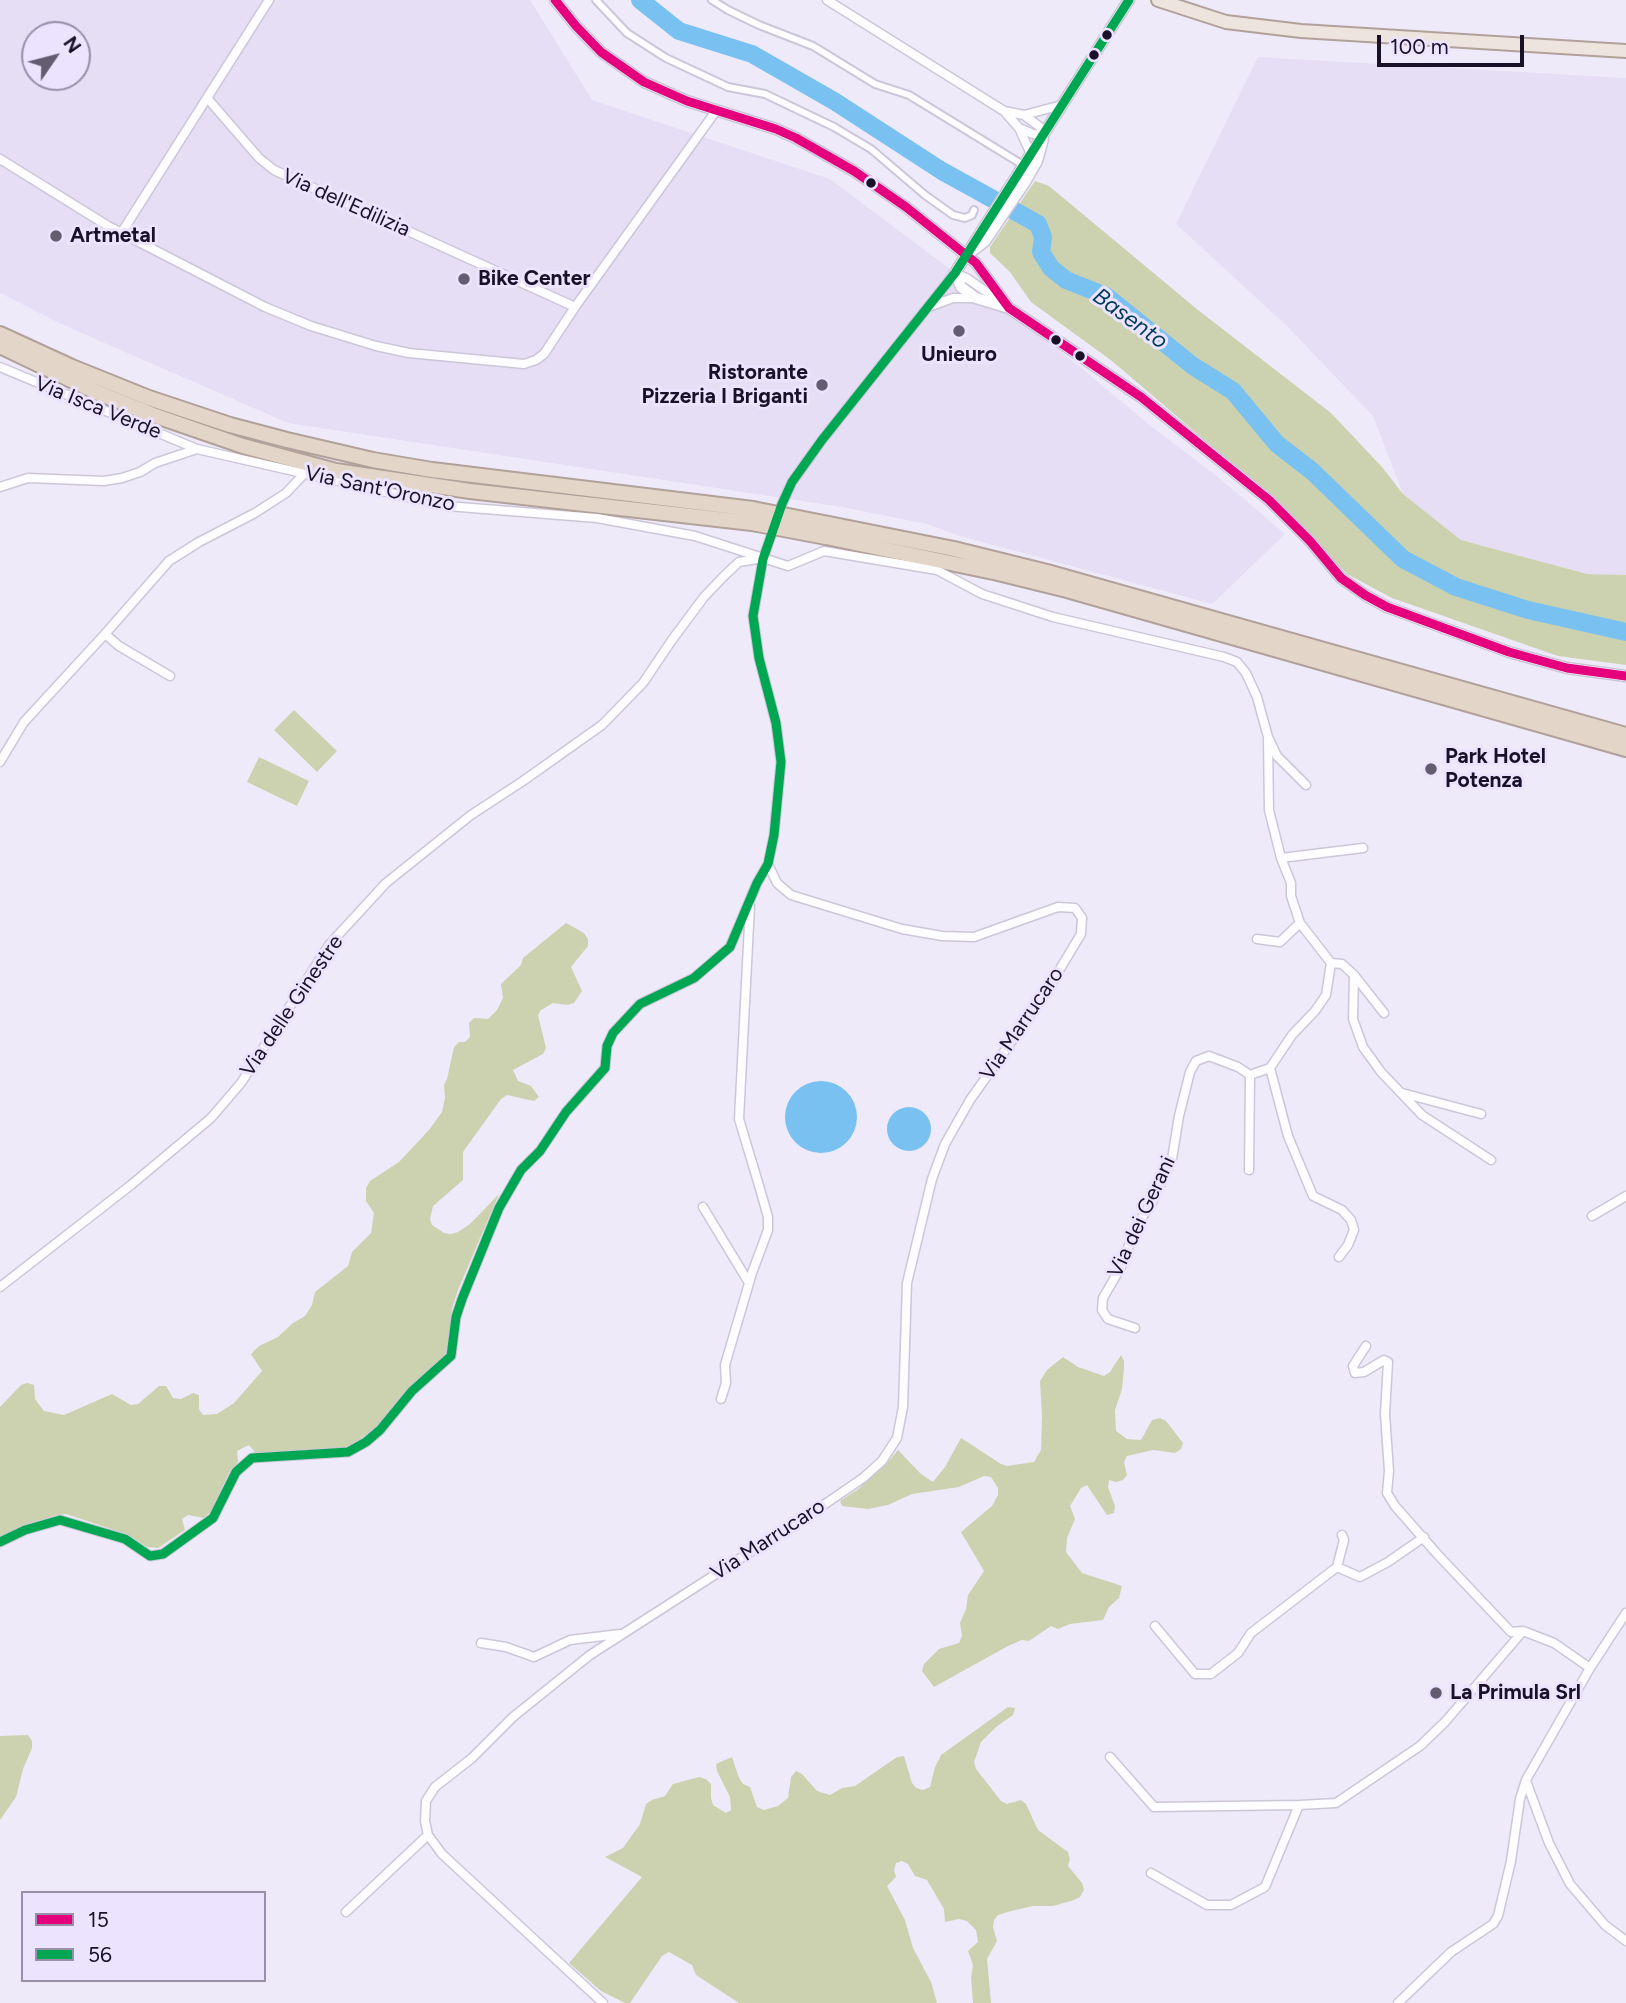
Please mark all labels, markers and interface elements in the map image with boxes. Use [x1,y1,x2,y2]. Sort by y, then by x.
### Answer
north arrow [21,21,91,91]
scale bar [1381,21,1528,65]
unlabelled marker [1100,28,1114,42]
text: N [58,32,86,57]
text: 100 m [1390,34,1449,59]
unlabelled marker [1087,48,1101,62]
street label: Via dell'Edilizia [278,164,414,242]
unlabelled marker [864,176,878,190]
place label: Artmetal [70,223,156,249]
marker: Artmetal [48,228,64,244]
place label: Bike Center [478,266,590,292]
marker: Bike Center [456,271,472,287]
water label: Basento [1087,283,1173,355]
marker: Unieuro [951,323,967,339]
unlabelled marker [1049,333,1063,347]
place label: Unieuro [921,342,997,368]
unlabelled marker [1073,349,1087,363]
place label: Ristorante Pizzeria I Briganti [641,360,808,410]
street label: Via Isca Verde [31,371,165,445]
marker: Ristorante Pizzeria I Briganti [814,377,830,393]
street label: Via Sant'Oronzo [303,461,457,517]
place label: Park Hotel Potenza [1445,744,1546,794]
marker: Park Hotel Potenza [1423,761,1439,777]
street label: Via delle Ginestre [235,930,349,1082]
street label: Via Marrucaro [975,963,1069,1085]
street label: Via dei Gerani [1103,1152,1181,1282]
street label: Via Marrucaro [706,1494,830,1586]
place label: La Primula Srl [1450,1680,1581,1706]
marker: La Primula Srl [1428,1685,1444,1701]
legend [21,1891,266,1982]
text: 15 [88,1907,109,1932]
text: 56 [88,1942,112,1967]

